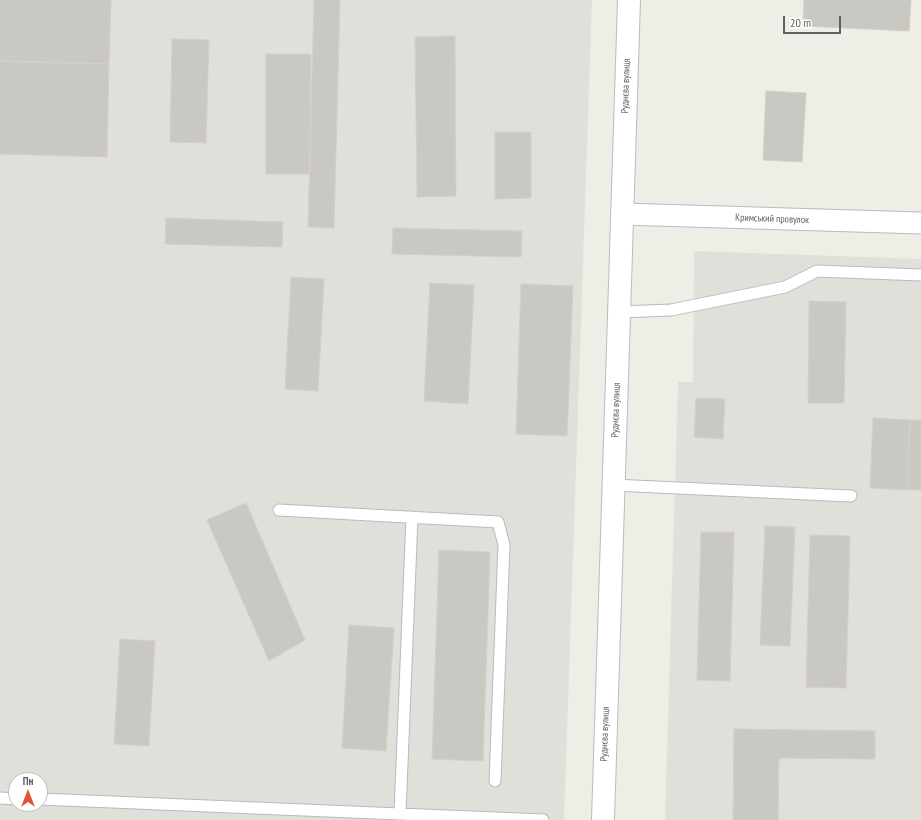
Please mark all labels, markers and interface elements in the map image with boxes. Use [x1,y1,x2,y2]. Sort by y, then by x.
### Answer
scale bar [785,8,843,34]
text: 20 m [790,15,811,30]
street label: Руднєва вулиця [619,58,633,114]
street label: Кримський провулок [735,212,809,226]
street label: Руднєва вулиця [609,382,623,438]
street label: Руднєва вулиця [598,706,612,762]
north arrow [8,772,48,812]
text: Пн [23,774,33,788]

